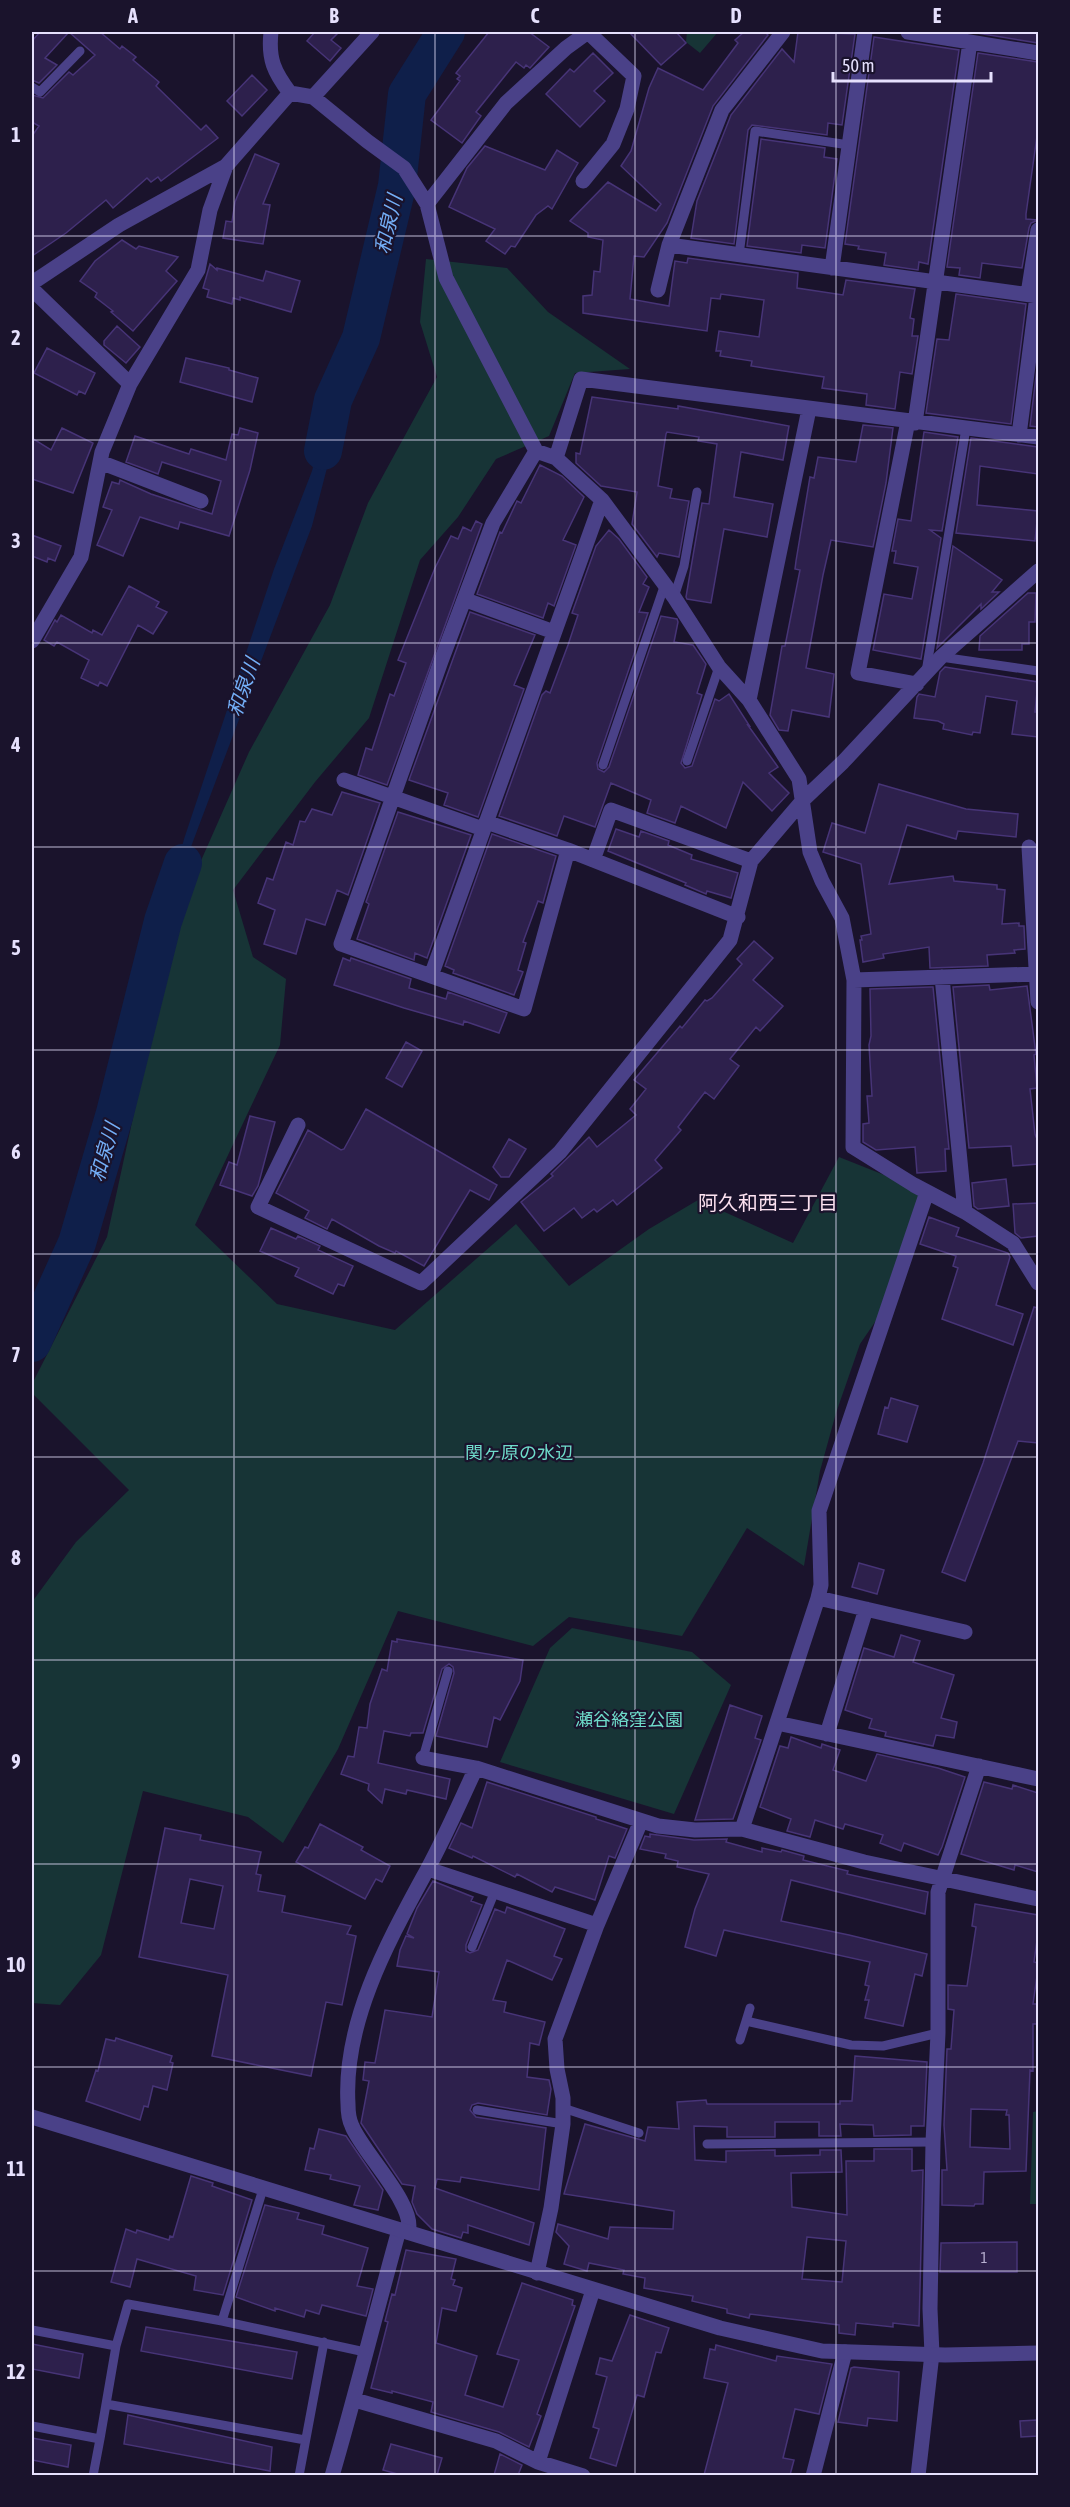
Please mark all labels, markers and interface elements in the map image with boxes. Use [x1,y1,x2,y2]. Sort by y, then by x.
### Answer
text: A [127,4,138,27]
text: B [329,4,339,27]
text: C [531,4,540,27]
text: D [730,4,742,27]
text: E [933,4,942,27]
scale bar [833,45,990,83]
text: 50 m [842,55,874,76]
text: 1 [11,123,21,146]
water label: 和泉川 [370,190,406,256]
text: 2 [11,326,21,349]
text: 3 [11,529,21,552]
water label: 和泉川 [222,653,264,719]
text: 4 [10,733,21,756]
text: 5 [11,936,21,959]
water label: 和泉川 [85,1118,124,1184]
text: 6 [11,1140,21,1163]
district label: 阿久和西三丁目 [698,1191,838,1214]
text: 7 [11,1343,21,1366]
park label: 関ヶ原の水辺 [465,1442,573,1463]
text: 8 [11,1546,21,1569]
park label: 瀬谷絡窪公園 [575,1709,683,1730]
text: 9 [11,1750,21,1773]
text: 10 [7,1953,25,1976]
text: 11 [7,2157,25,2180]
house number: 1 [980,2249,988,2266]
text: 12 [7,2360,25,2383]

